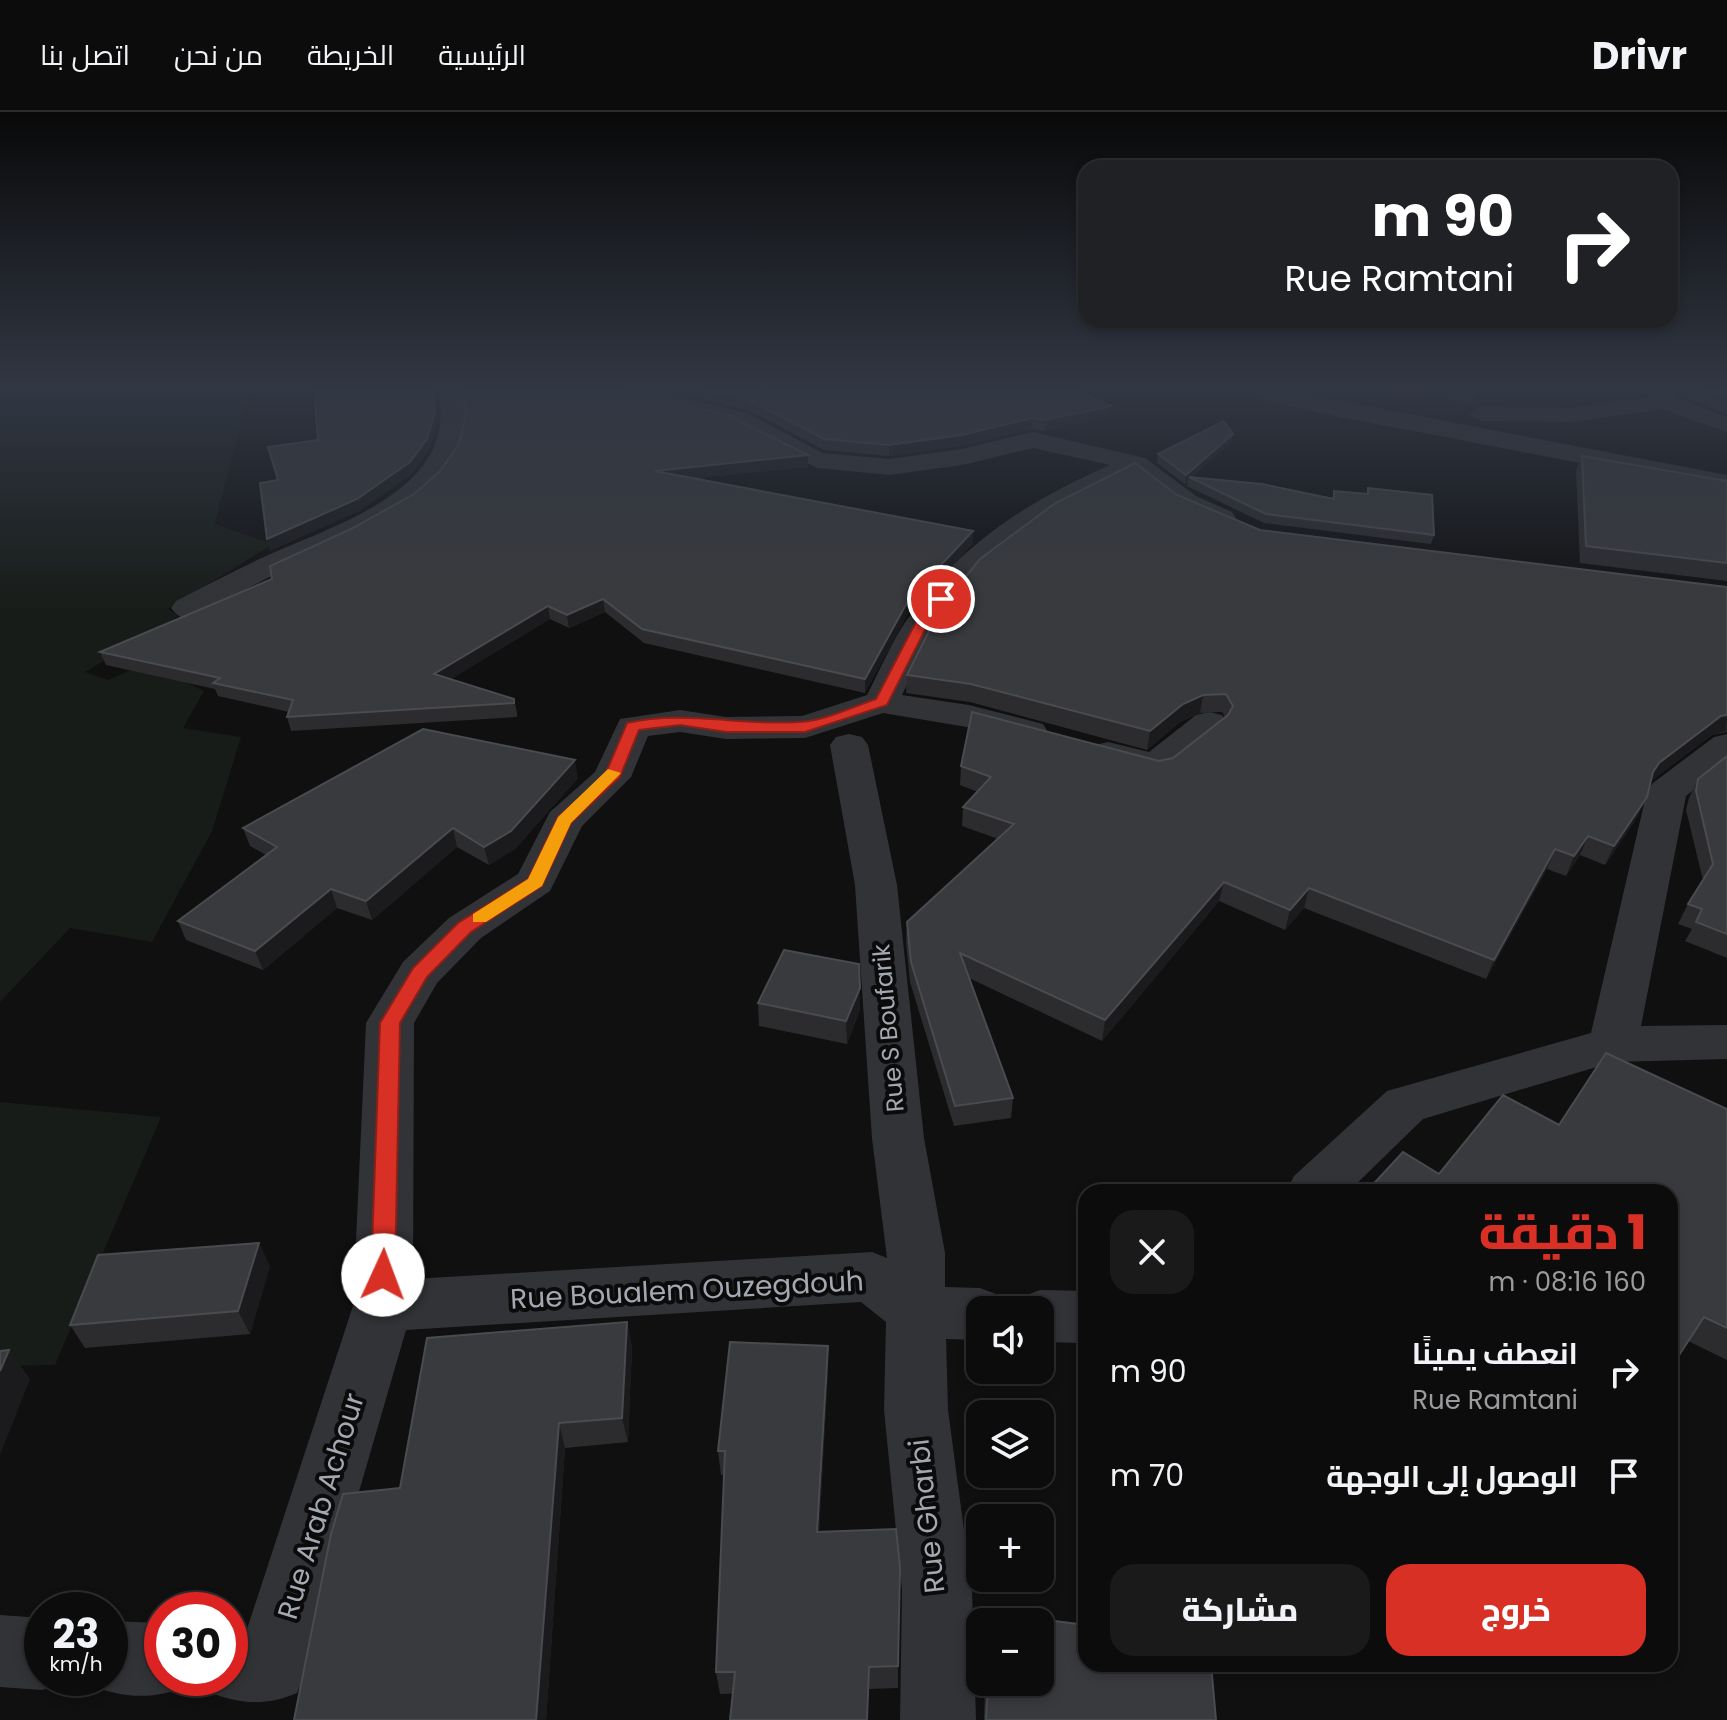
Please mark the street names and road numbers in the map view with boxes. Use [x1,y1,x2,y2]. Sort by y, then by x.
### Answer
street label: Rue S Boufarik [864,942,912,1113]
street label: Rue Boualem Ouzegdouh [509,1261,865,1319]
street label: Rue Arab Achour [268,1388,374,1624]
street label: Rue Gharbi [900,1437,954,1595]

